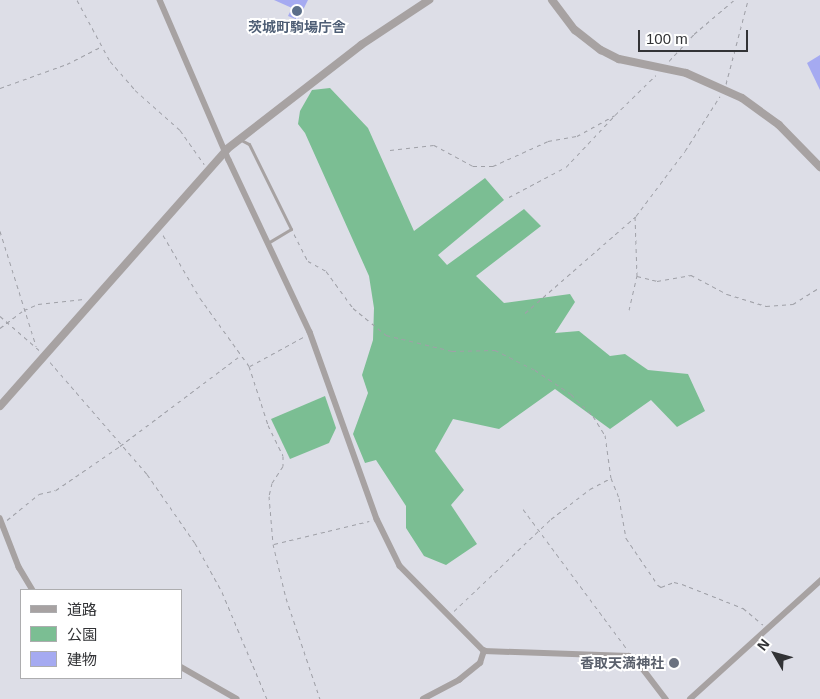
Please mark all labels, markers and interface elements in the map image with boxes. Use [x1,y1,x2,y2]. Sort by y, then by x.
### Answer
marker: 茨城町駒場庁舎 [291,5,303,17]
place label: 茨城町駒場庁舎 [248,19,346,35]
scale bar [640,20,750,52]
text: 100 m [646,30,688,47]
legend [20,589,182,679]
text: 道路 [67,601,97,618]
text: 公園 [67,626,97,643]
north arrow [750,629,800,679]
text: N [754,636,773,654]
text: 建物 [67,651,97,668]
place label: 香取天満神社 [580,655,664,671]
marker: 香取天満神社 [668,657,680,669]

